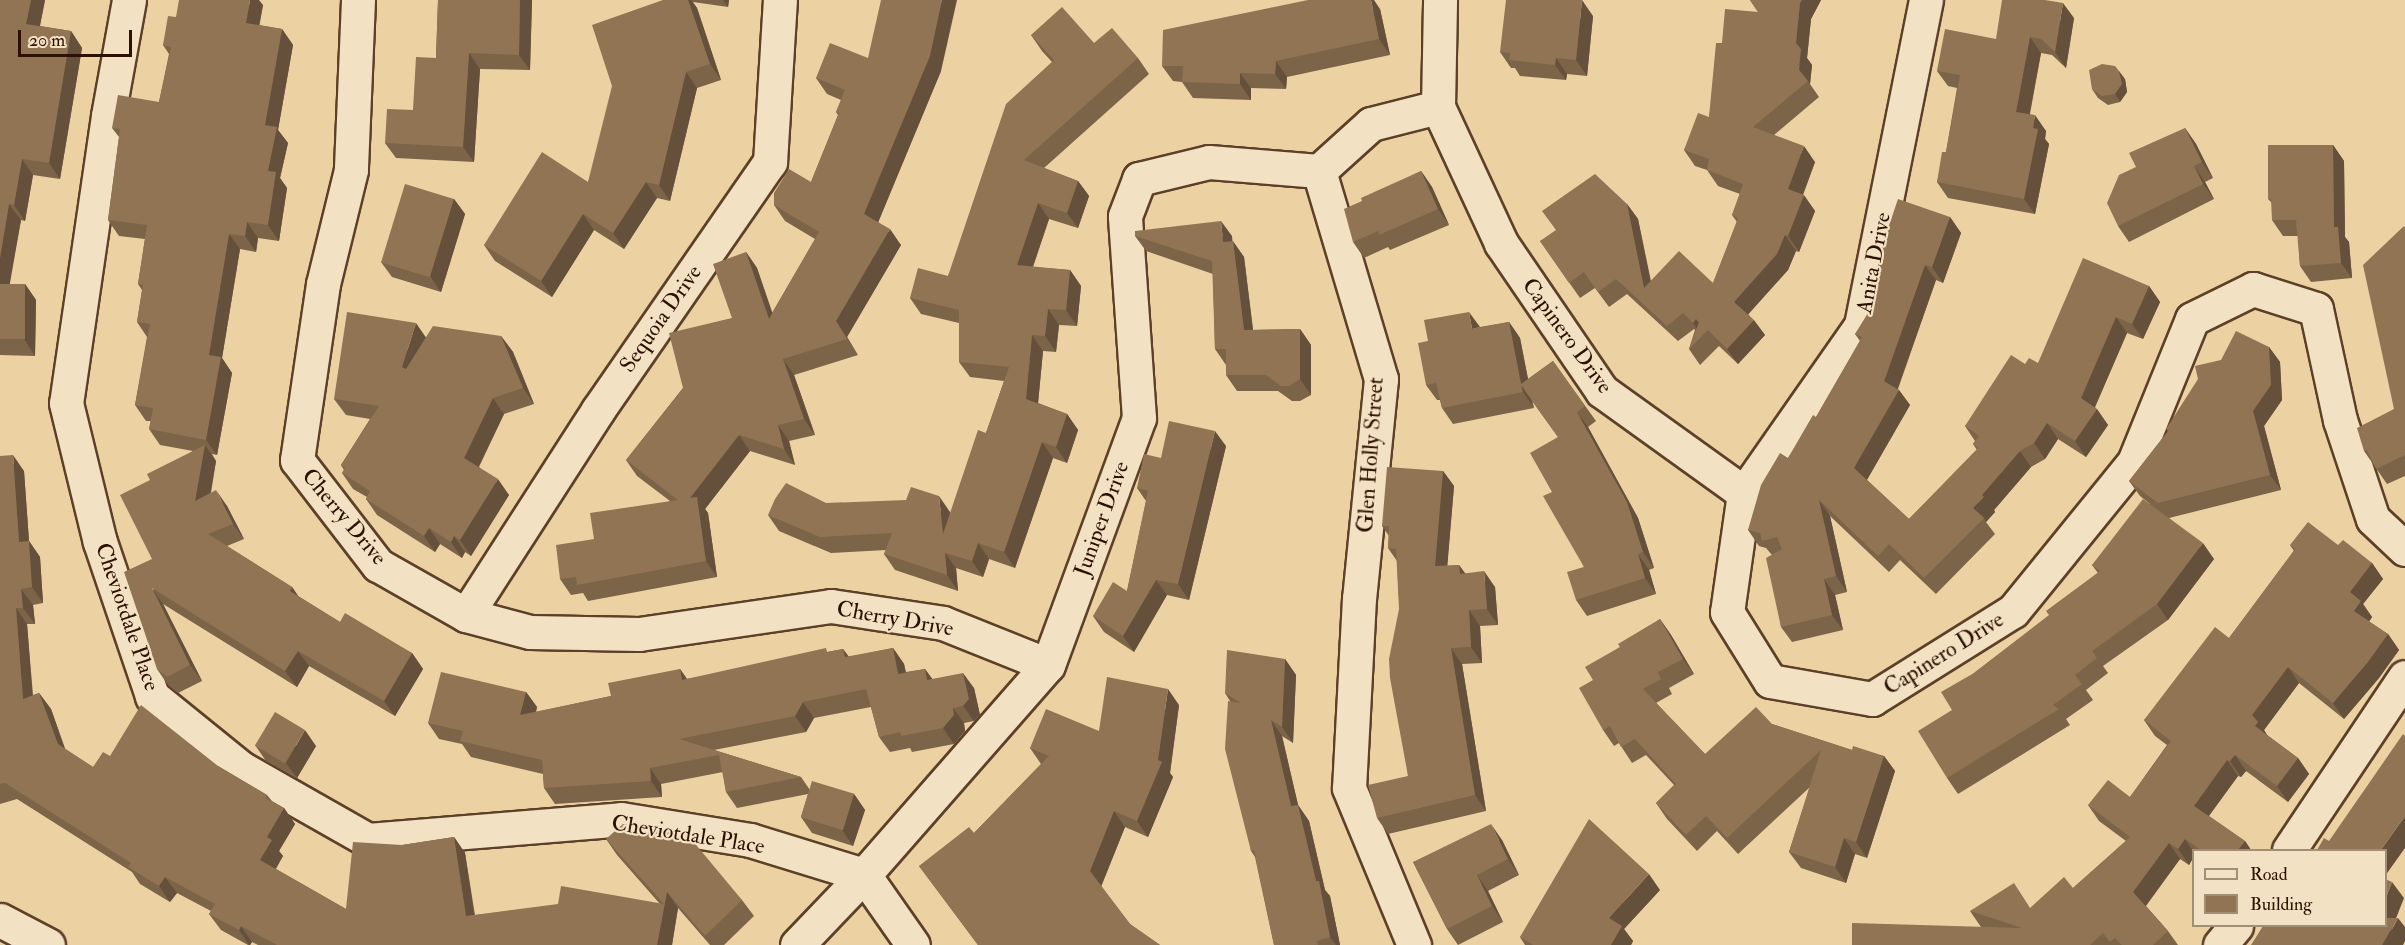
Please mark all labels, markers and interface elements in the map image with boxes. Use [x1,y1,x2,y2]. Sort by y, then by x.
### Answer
scale bar [21,18,135,56]
text: 20 m [29,29,65,52]
street label: Anita Drive [1851,210,1897,316]
street label: Sequoia Drive [614,260,708,378]
street label: Capinero Drive [1516,273,1618,399]
street label: Glen Holly Street [1352,376,1390,534]
street label: Juniper Drive [1069,458,1135,580]
street label: Cherry Drive [296,463,392,571]
street label: Cheviotdale Place [89,540,165,694]
street label: Cherry Drive [835,596,955,642]
street label: Capinero Drive [1879,607,2009,701]
street label: Cheviotdale Place [610,810,766,860]
legend [2192,849,2387,927]
text: Road [2250,863,2288,886]
text: Building [2250,893,2312,916]

